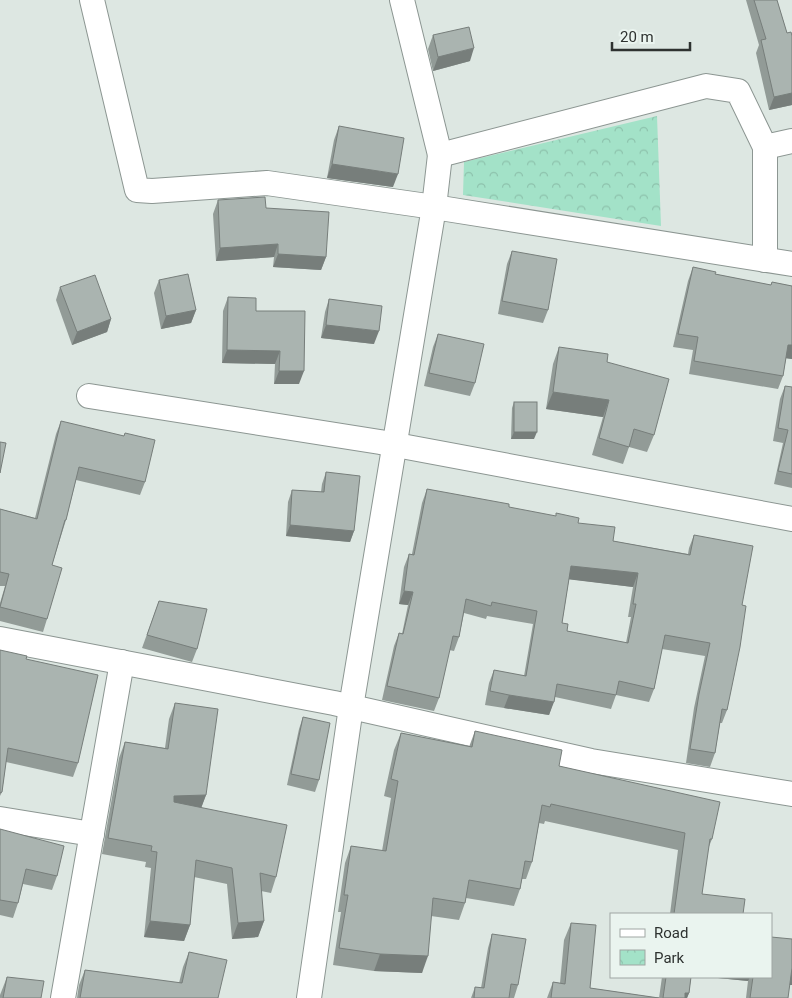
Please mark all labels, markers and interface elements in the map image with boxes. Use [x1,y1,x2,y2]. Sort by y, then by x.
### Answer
scale bar [612,20,690,52]
text: 20 m [620,28,654,46]
legend [610,913,772,978]
text: Road [654,924,688,942]
text: Park [654,949,685,967]

